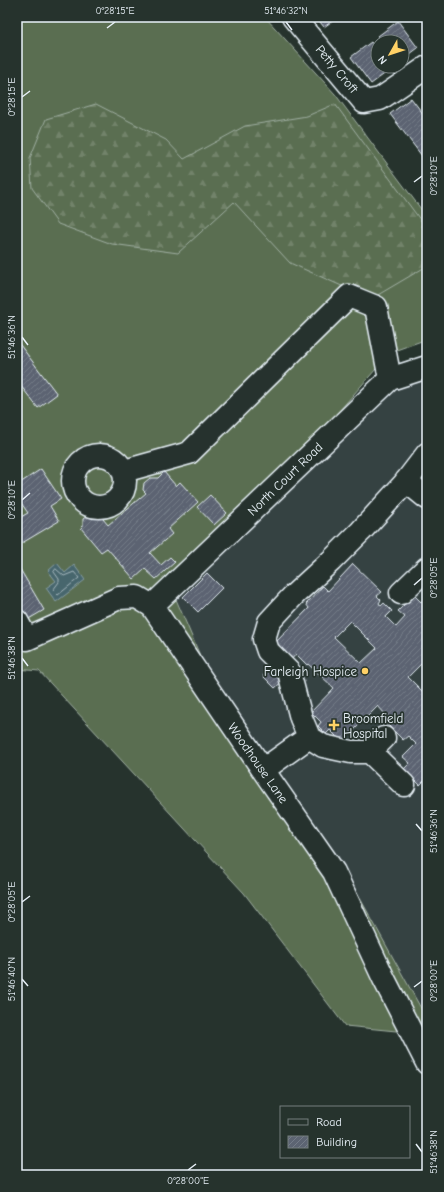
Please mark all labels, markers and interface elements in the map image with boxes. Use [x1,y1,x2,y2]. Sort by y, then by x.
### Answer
text: 0°28'15"E [95,5,135,17]
text: 51°46'32"N [264,5,308,17]
north arrow [370,34,410,74]
street label: Petty Croft [313,42,362,97]
text: N [375,53,390,67]
text: 0°28'15"E [6,77,18,117]
text: 0°28'10"E [428,156,440,196]
text: 51°46'36"N [6,315,18,359]
street label: North Court Road [244,439,326,519]
text: 0°28'10"E [6,480,18,520]
text: 0°28'05"E [428,557,440,599]
text: 51°46'38"N [6,636,18,680]
place label: Farleigh Hospice [264,664,357,679]
marker: Farleigh Hospice [360,666,370,676]
place label: Broomfield Hospital [343,711,403,741]
marker: Broomfield Hospital [328,719,340,731]
street label: Woodhouse Lane [225,720,292,807]
text: 51°46'36"N [428,809,440,853]
text: 0°28'05"E [6,881,18,923]
text: 51°46'40"N [6,957,18,1001]
text: 0°28'00"E [428,960,440,1002]
legend [280,1106,410,1158]
text: Road [316,1115,342,1129]
text: 51°46'38"N [428,1130,440,1174]
text: Building [316,1135,357,1149]
text: 0°28'00"E [167,1175,209,1187]

